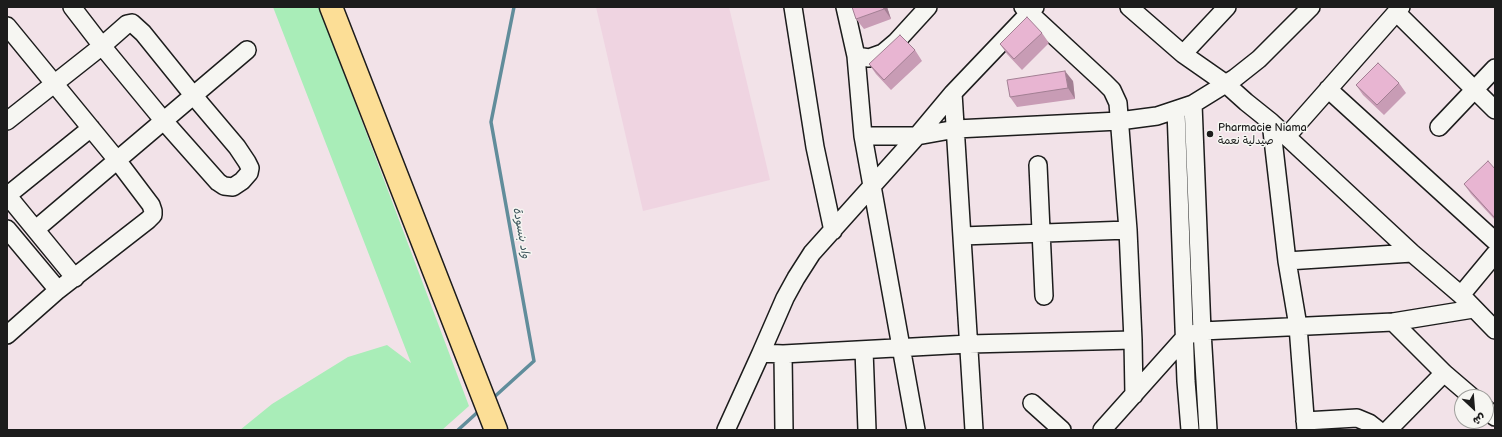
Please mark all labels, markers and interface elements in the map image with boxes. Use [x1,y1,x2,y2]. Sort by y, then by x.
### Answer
place label: Pharmacie Niama صيدلية نعمة [1218,121,1307,147]
marker: Pharmacie Niama صيدلية نعمة [1205,129,1215,139]
water label: واد بنسودة [509,206,533,260]
north arrow [1454,389,1494,429]
text: ش [1471,411,1487,428]

